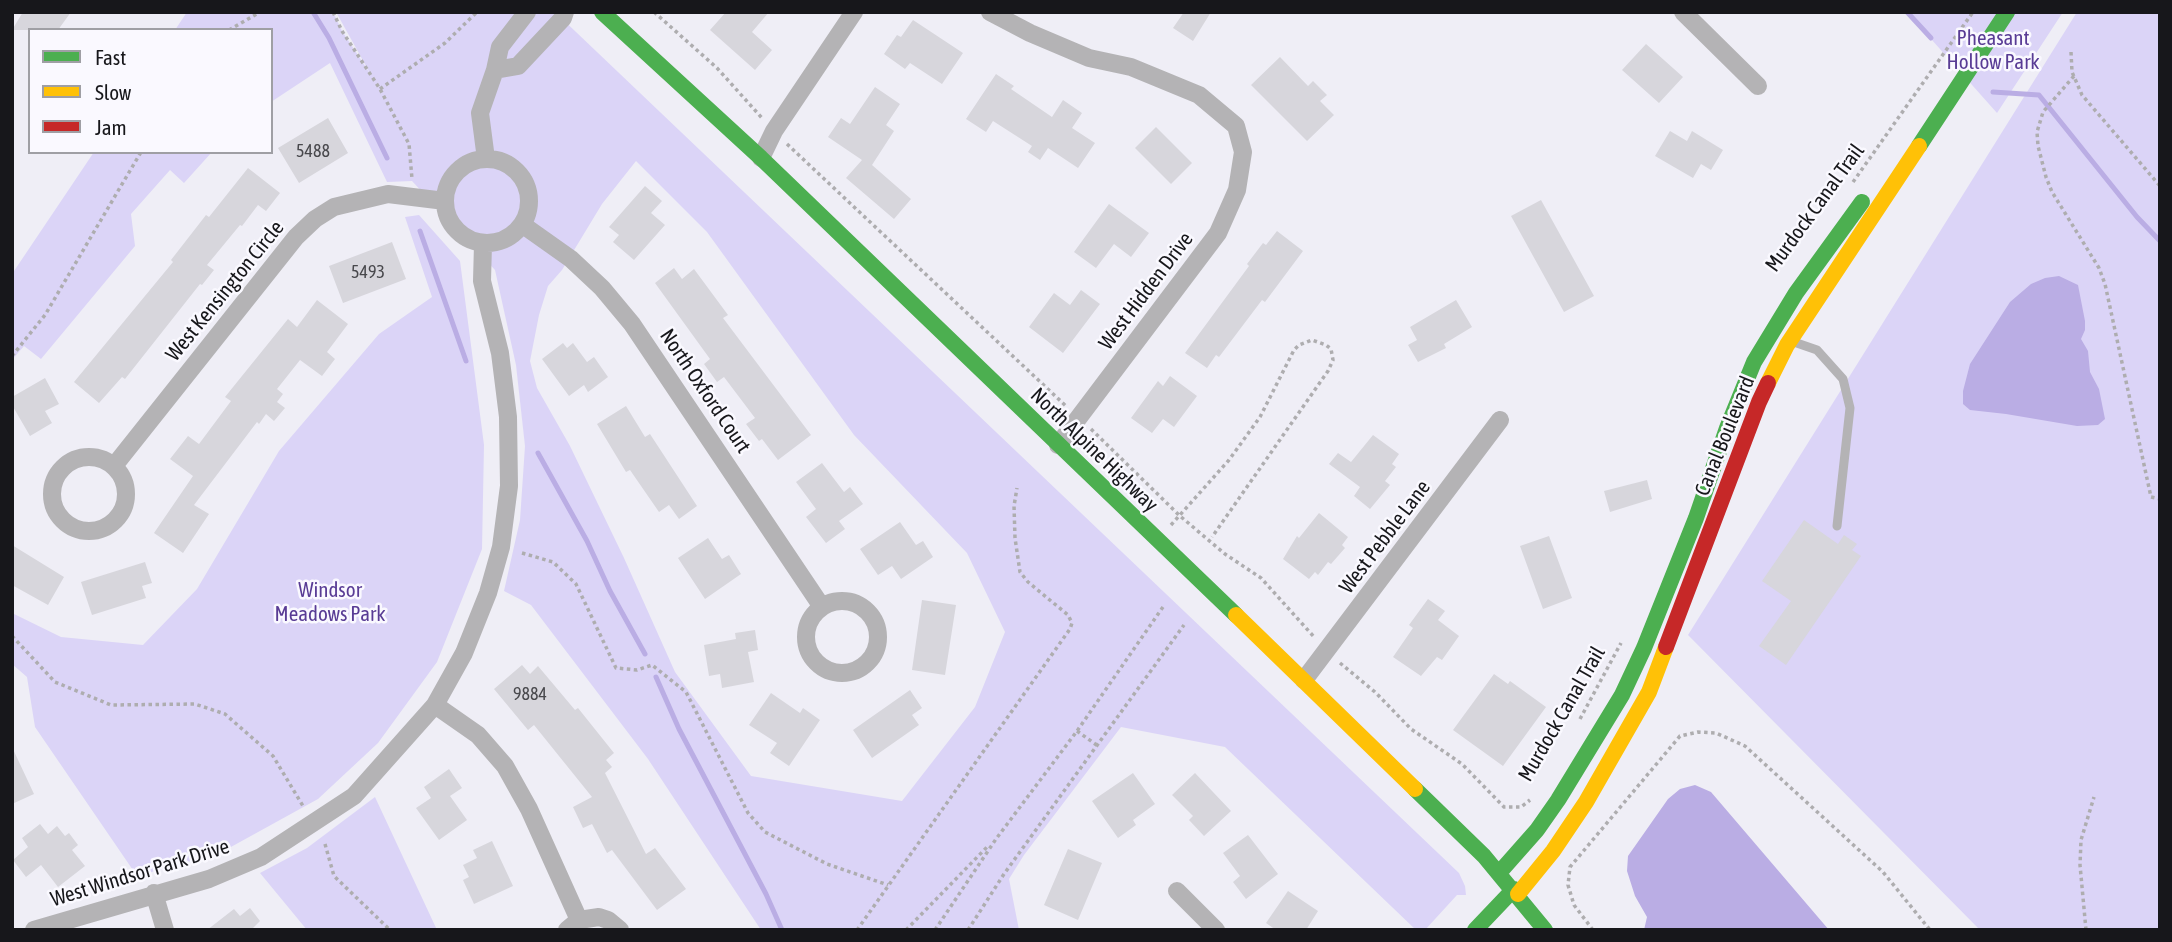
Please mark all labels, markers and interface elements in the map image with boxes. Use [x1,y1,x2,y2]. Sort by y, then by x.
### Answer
park label: Pheasant Hollow Park [1946,25,2040,75]
legend [28,28,273,154]
text: Fast [95,45,126,69]
text: Slow [95,80,131,104]
text: Jam [95,115,127,139]
street label: Murdock Canal Trail [1760,139,1870,277]
house number: 5488 [296,140,330,162]
street label: West Kensington Circle [161,216,289,366]
street label: West Hidden Drive [1094,227,1198,355]
house number: 5493 [351,261,385,283]
street label: North Oxford Court [654,324,756,458]
street label: Canal Boulevard [1690,373,1760,499]
street label: North Alpine Highway [1025,383,1163,517]
street label: West Pebble Lane [1334,475,1436,599]
park label: Windsor Meadows Park [275,577,385,627]
street label: Murdock Canal Trail [1513,642,1611,786]
house number: 9884 [513,683,547,705]
street label: West Windsor Park Drive [48,834,232,912]

